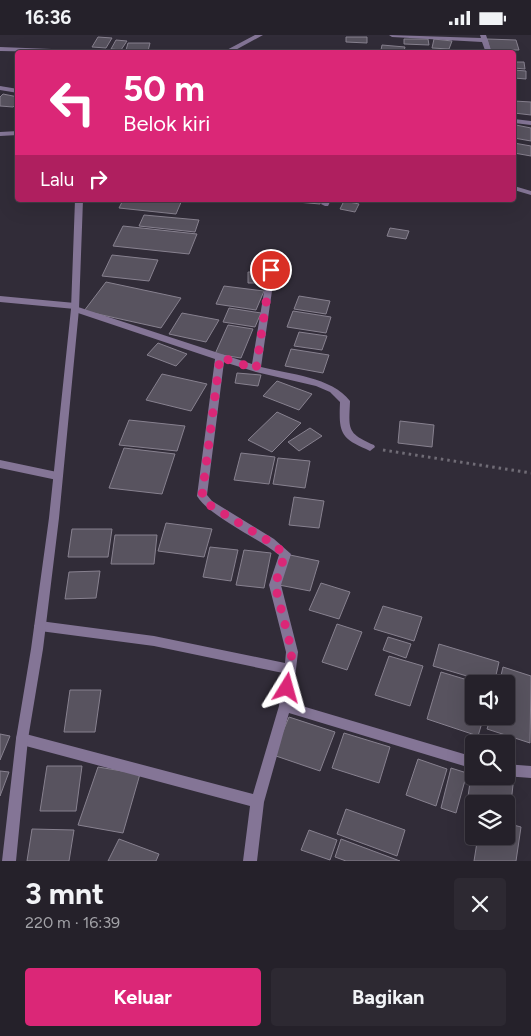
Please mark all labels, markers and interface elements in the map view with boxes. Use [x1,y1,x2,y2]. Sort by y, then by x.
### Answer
text: 16:36 [25,6,71,29]
text: 50 m [123,68,205,110]
icon: left [40,70,105,135]
text: Belok kiri [123,110,210,137]
icon: right [84,165,112,193]
text: Lalu [40,168,74,191]
pin [250,249,292,291]
icon: arrive [257,256,285,284]
position arrow [260,661,312,713]
map controls [465,675,515,845]
button: sound [465,675,515,725]
button: search [465,735,515,785]
button: layers [465,795,515,845]
text: 3 mnt [25,875,104,912]
button: close [454,878,506,930]
text: 220 m · 16:39 [25,913,120,932]
button: Keluar [25,968,261,1026]
button: Bagikan [271,968,506,1026]

